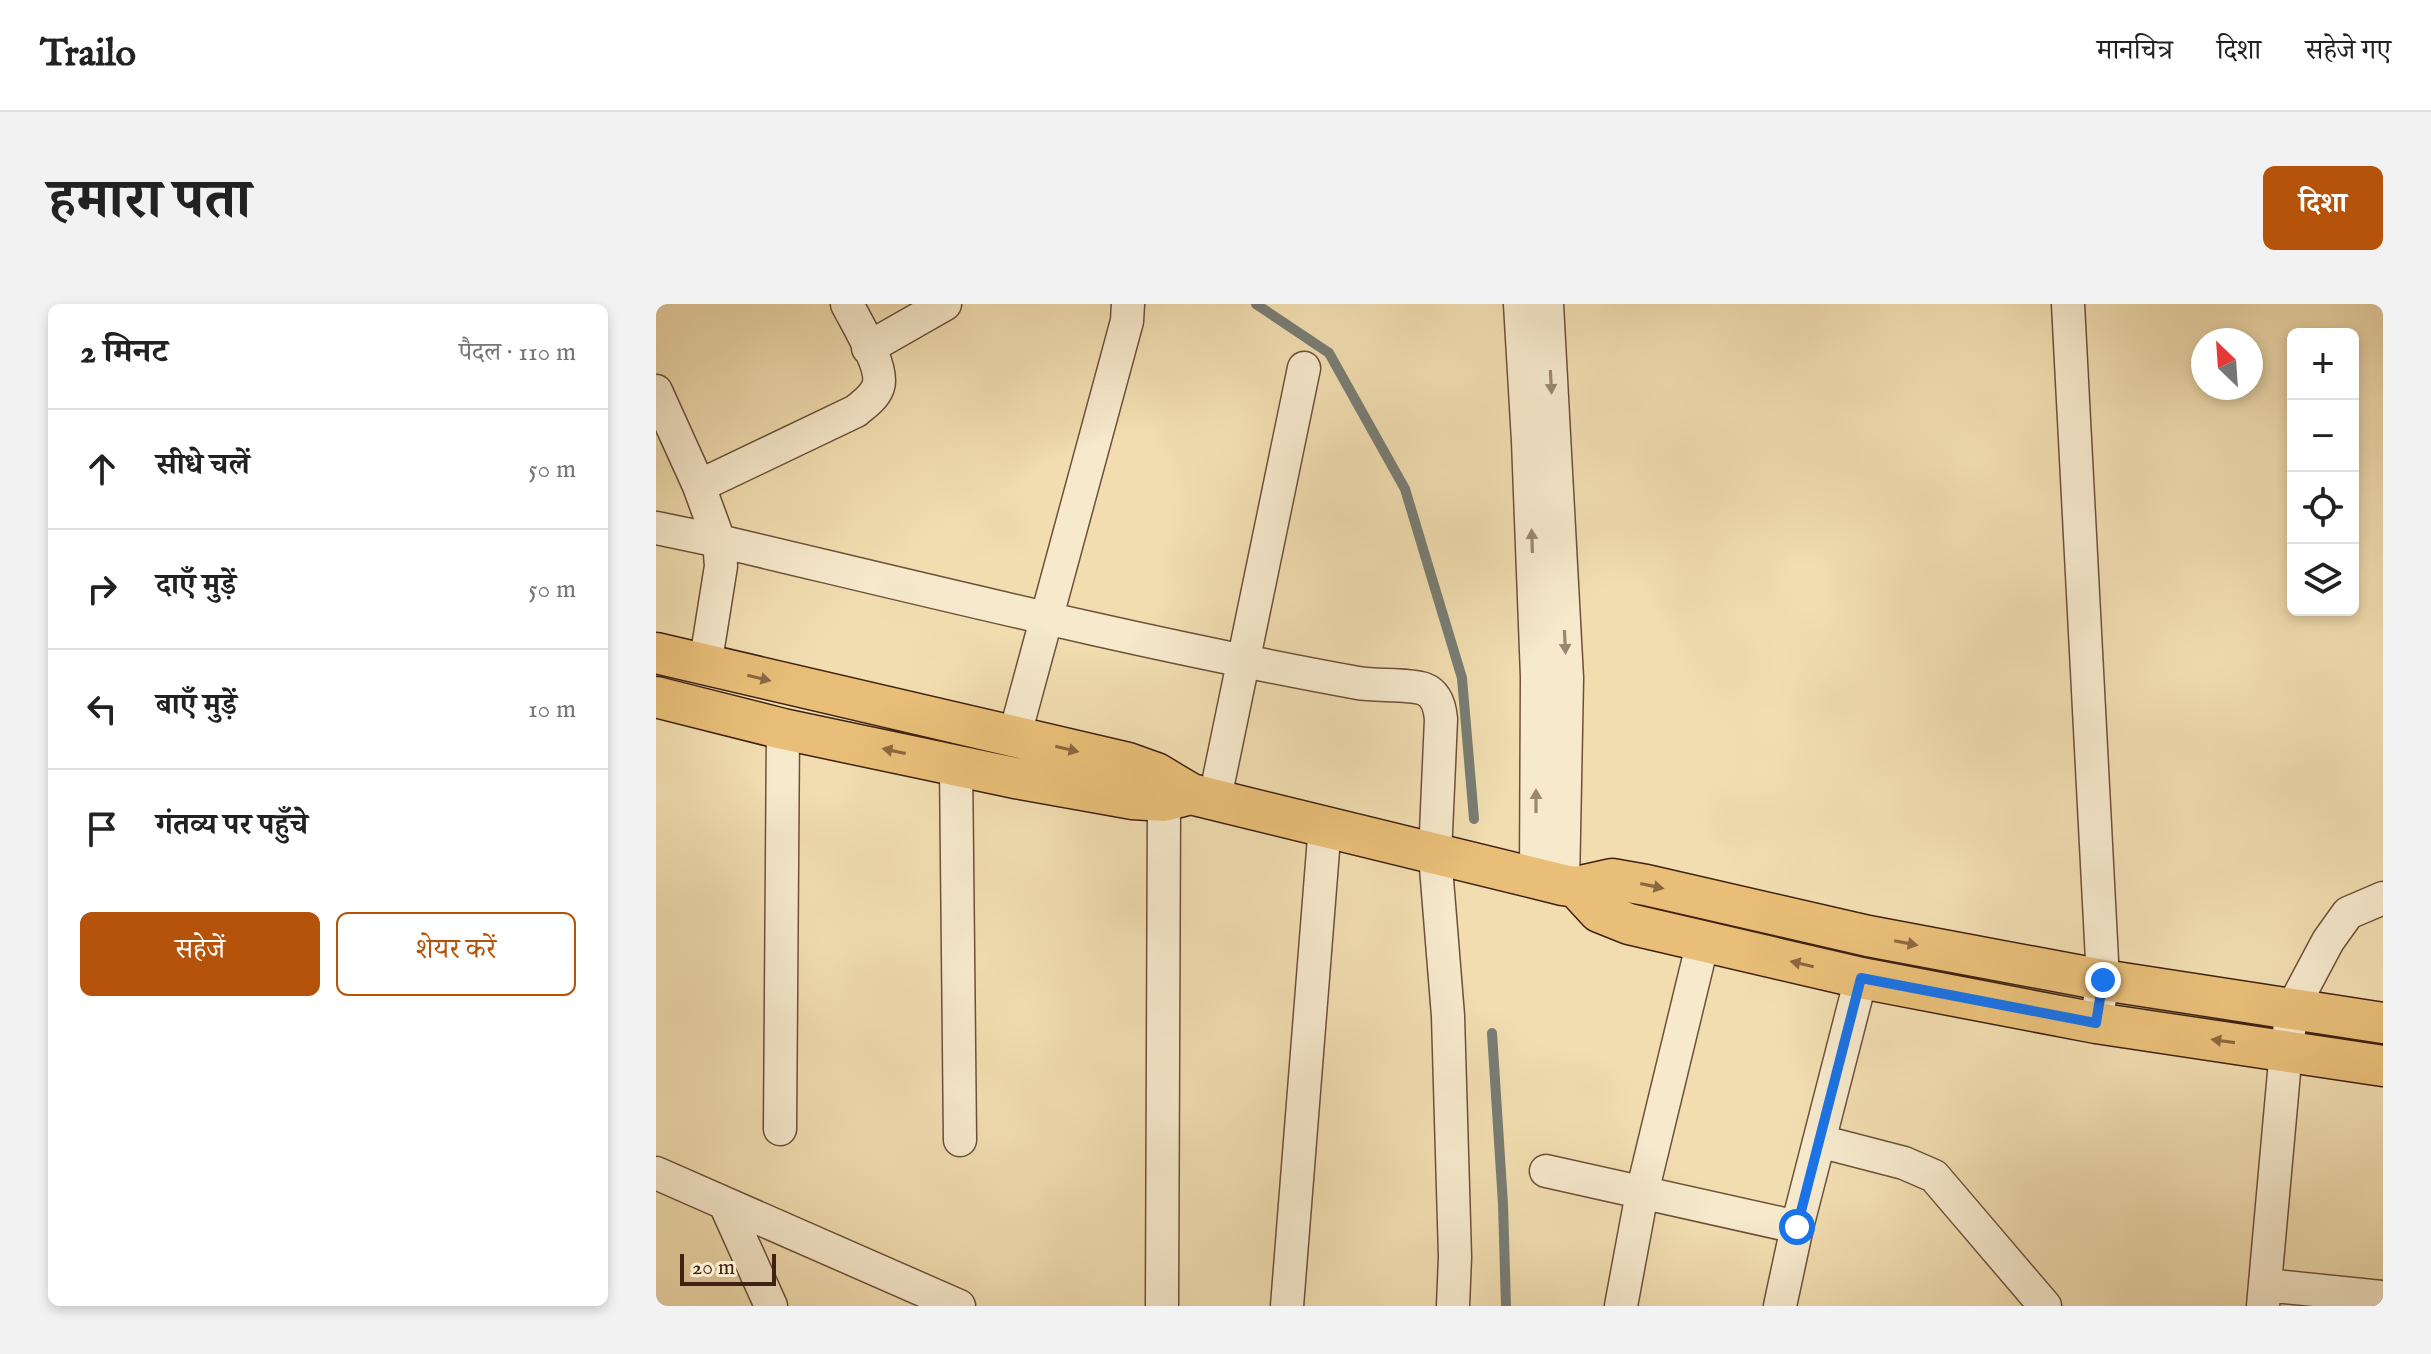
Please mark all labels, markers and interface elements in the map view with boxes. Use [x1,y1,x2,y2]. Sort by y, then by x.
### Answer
text: Trailo [40,31,136,79]
text: मानचित्र [2097,34,2173,69]
text: दिशा [2217,34,2261,69]
text: सहेजे गए [2305,34,2391,69]
text: हमारा पता [48,166,251,237]
button: दिशा [2263,166,2383,250]
north arrow [2191,328,2263,400]
map controls [2287,328,2359,616]
button: + [2287,328,2359,400]
text: 2 मिनट [80,331,168,374]
text: पैदल · 110 m [459,336,576,369]
one-way arrow [1545,370,1558,395]
button: − [2287,400,2359,472]
icon: ahead [80,447,124,491]
text: सीधे चलें [156,447,250,485]
text: 50 m [528,453,576,486]
button: locate [2287,472,2359,544]
one-way arrow [1525,528,1538,553]
button: layers [2287,544,2359,616]
icon: right [80,567,124,611]
text: दाएँ मुड़ें [156,567,236,605]
text: 50 m [528,573,576,606]
one-way arrow [1559,630,1572,655]
one-way arrow [747,672,772,685]
icon: left [80,687,124,731]
text: बाएँ मुड़ें [156,687,237,725]
text: 10 m [528,693,576,726]
one-way arrow [1055,743,1080,756]
one-way arrow [882,745,907,757]
one-way arrow [1530,788,1542,813]
icon: arrive [80,807,124,851]
text: गंतव्य पर पहुँचे [156,807,308,845]
one-way arrow [1640,880,1665,893]
button: सहेजें [80,912,320,996]
button: शेयर करें [336,912,576,996]
one-way arrow [1894,937,1919,949]
one-way arrow [1789,957,1814,970]
route end [2085,962,2121,998]
one-way arrow [2210,1034,2235,1047]
route start [1779,1209,1815,1245]
scale bar [680,1250,776,1286]
text: 20 m [692,1254,735,1282]

